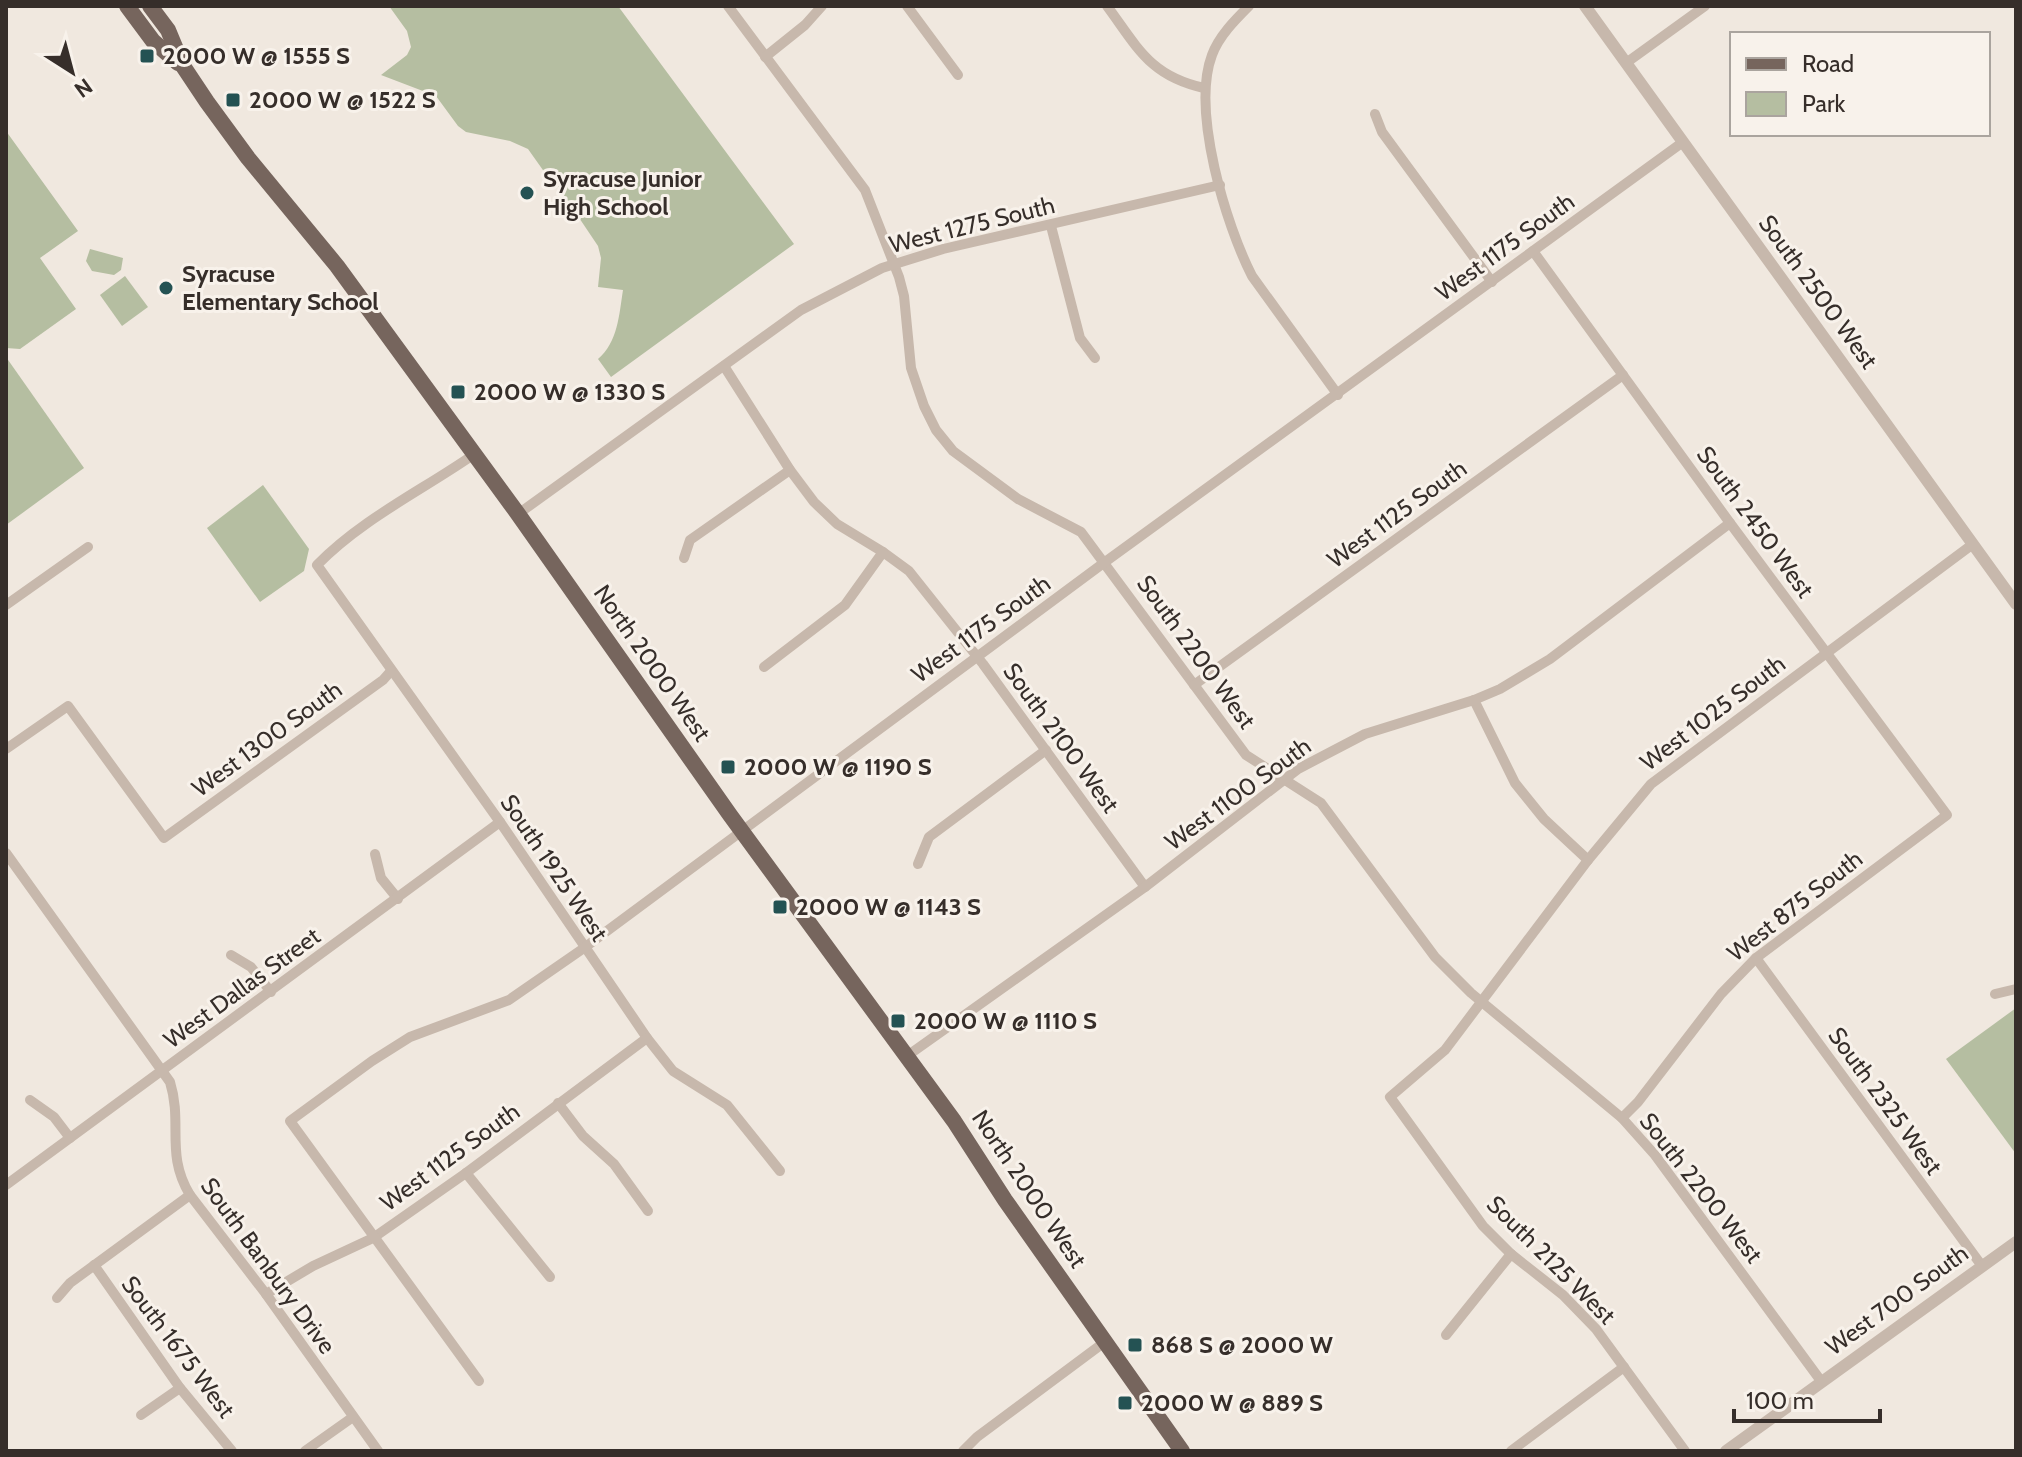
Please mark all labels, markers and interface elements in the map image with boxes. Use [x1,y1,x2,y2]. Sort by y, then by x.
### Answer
north arrow [32,32,112,112]
legend [1730,32,1990,136]
place label: 2000 W @ 1555 S [163,41,350,70]
marker: 2000 W @ 1555 S [138,47,156,65]
text: Road [1802,49,1854,78]
text: N [69,72,98,103]
place label: 2000 W @ 1522 S [249,85,436,114]
text: Park [1802,89,1845,118]
marker: 2000 W @ 1522 S [224,91,242,109]
place label: Syracuse Junior High School [543,164,702,221]
marker: Syracuse Junior High School [518,184,536,202]
street label: West 1175 South [1430,187,1580,307]
street label: West 1275 South [886,190,1057,259]
street label: South 2500 West [1753,209,1884,374]
place label: Syracuse Elementary School [182,259,379,316]
marker: Syracuse Elementary School [157,279,175,297]
place label: 2000 W @ 1330 S [474,377,665,406]
marker: 2000 W @ 1330 S [449,383,467,401]
street label: South 2450 West [1691,440,1820,603]
street label: West 1125 South [1321,453,1472,574]
street label: West 1175 South [906,569,1056,689]
street label: South 2200 West [1131,569,1262,734]
street label: North 2000 West [588,579,717,746]
street label: West 1025 South [1635,649,1791,777]
street label: South 2100 West [997,657,1125,818]
street label: West 1300 South [186,675,347,803]
street label: West 1100 South [1159,731,1316,856]
place label: 2000 W @ 1190 S [744,752,932,781]
marker: 2000 W @ 1190 S [719,758,737,776]
street label: South 1925 West [495,789,614,947]
street label: West 875 South [1721,844,1868,967]
place label: 2000 W @ 1143 S [796,892,981,921]
marker: 2000 W @ 1143 S [771,898,789,916]
street label: West Dallas Street [158,921,326,1054]
place label: 2000 W @ 1110 S [914,1006,1097,1035]
marker: 2000 W @ 1110 S [889,1012,907,1030]
street label: South 2325 West [1822,1021,1949,1180]
street label: West 1125 South [374,1096,525,1217]
street label: North 2000 West [966,1104,1093,1273]
street label: South 2200 West [1634,1107,1769,1269]
street label: South Banbury Drive [195,1172,342,1359]
street label: South 2125 West [1481,1189,1622,1330]
street label: West 700 South [1820,1238,1974,1361]
street label: South 1675 West [116,1270,241,1423]
place label: 868 S @ 2000 W [1151,1330,1333,1359]
marker: 868 S @ 2000 W [1126,1336,1144,1354]
scale bar [1734,1373,1880,1423]
text: 100 m [1746,1386,1814,1415]
place label: 2000 W @ 889 S [1141,1388,1323,1417]
marker: 2000 W @ 889 S [1116,1394,1134,1412]

